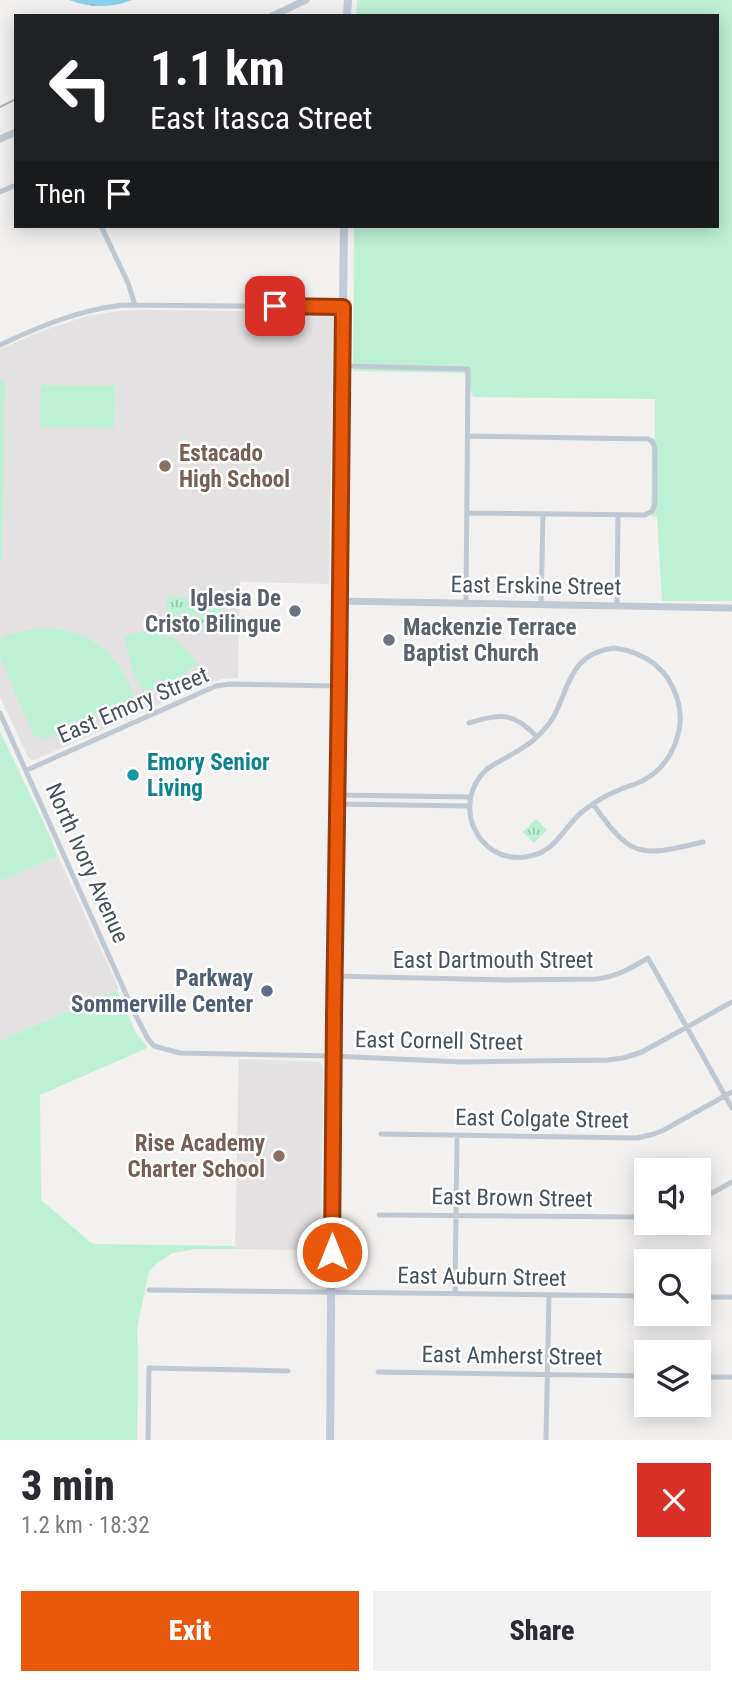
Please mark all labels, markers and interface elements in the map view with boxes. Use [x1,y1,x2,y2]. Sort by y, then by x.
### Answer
text: 1.1 km [150,40,285,97]
icon: left [35,42,126,133]
text: East Itasca Street [150,99,372,137]
icon: arrive [100,175,138,213]
text: Then [35,179,86,209]
pin [245,276,305,336]
icon: arrive [256,287,294,325]
place label: Estacado High School [179,440,290,493]
marker: Estacado High School [157,458,173,474]
street label: East Erskine Street [450,571,622,601]
place label: Iglesia De Cristo Bilingue [145,585,281,638]
marker: Iglesia De Cristo Bilingue [287,603,303,619]
place label: Mackenzie Terrace Baptist Church [403,614,577,667]
marker: Mackenzie Terrace Baptist Church [381,632,397,648]
street label: East Emory Street [53,661,213,749]
place label: Emory Senior Living [147,749,270,802]
marker: Emory Senior Living [125,767,141,783]
street label: North Ivory Avenue [40,779,134,947]
street label: East Dartmouth Street [393,947,593,974]
place label: Parkway Sommerville Center [71,965,254,1018]
marker: Parkway Sommerville Center [259,983,275,999]
street label: East Cornell Street [355,1026,523,1056]
street label: East Colgate Street [455,1104,629,1134]
place label: Rise Academy Charter School [128,1130,266,1183]
marker: Rise Academy Charter School [271,1148,287,1164]
map controls [634,1158,711,1417]
button: sound [634,1158,711,1235]
street label: East Brown Street [431,1183,593,1213]
position arrow [295,1215,369,1289]
button: search [634,1249,711,1326]
street label: East Auburn Street [397,1262,567,1292]
button: layers [634,1340,711,1417]
street label: East Amherst Street [421,1341,603,1371]
text: 3 min [21,1461,115,1510]
button: close [637,1463,711,1537]
text: 1.2 km · 18:32 [21,1512,150,1539]
button: Exit [21,1591,359,1671]
button: Share [373,1591,711,1671]

